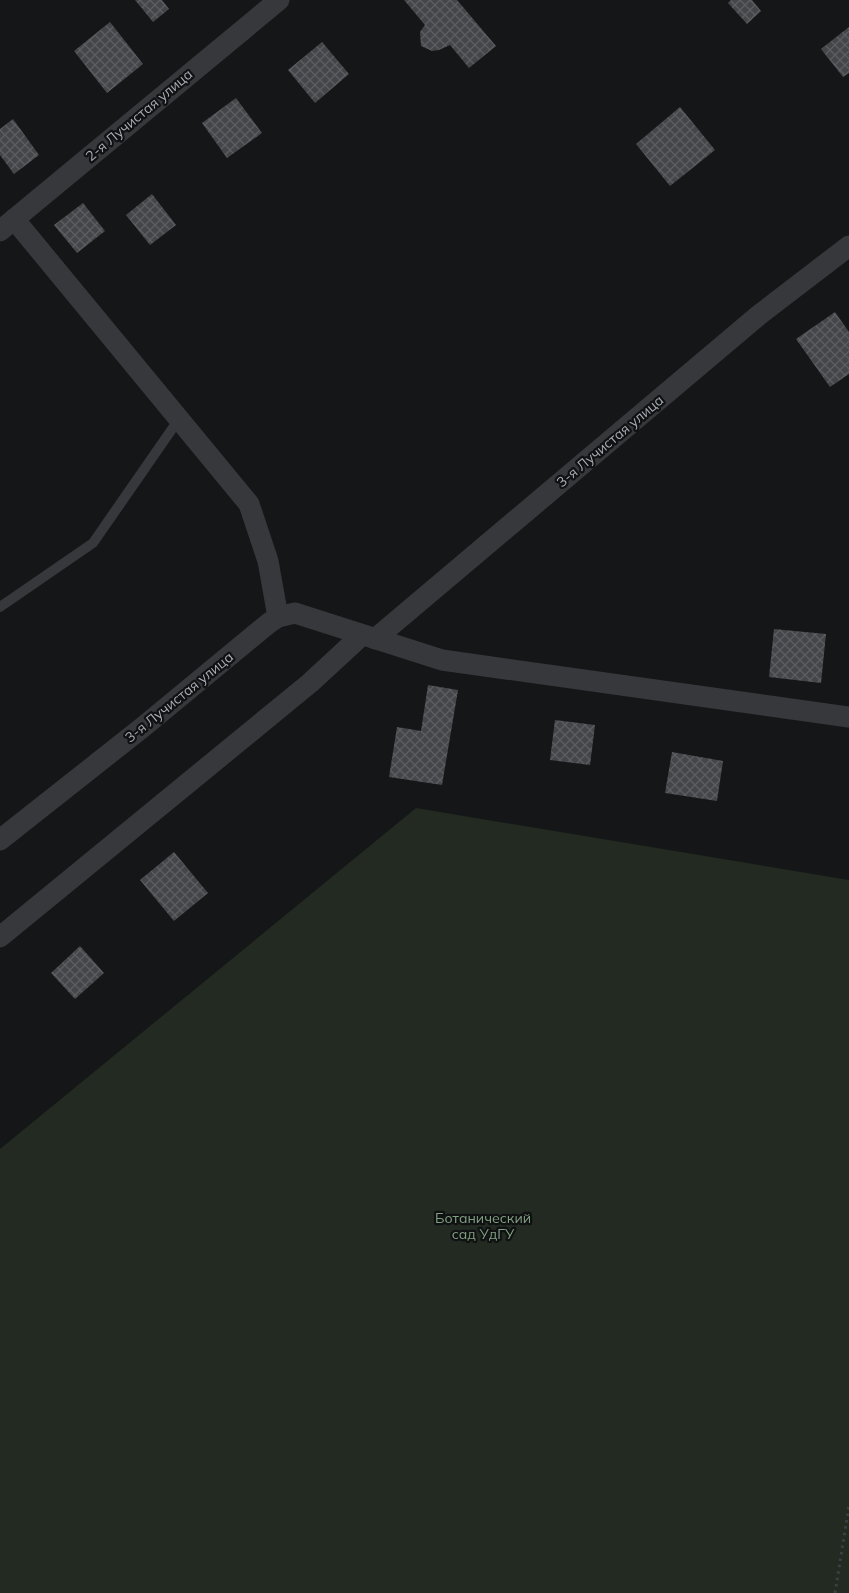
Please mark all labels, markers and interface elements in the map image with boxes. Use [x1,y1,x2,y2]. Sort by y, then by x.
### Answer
street label: 2-я Лучистая улица [82,65,196,165]
street label: 3-я Лучистая улица [553,391,667,491]
street label: 3-я Лучистая улица [121,648,237,746]
park label: Ботанический сад УдГУ [435,1209,531,1243]

